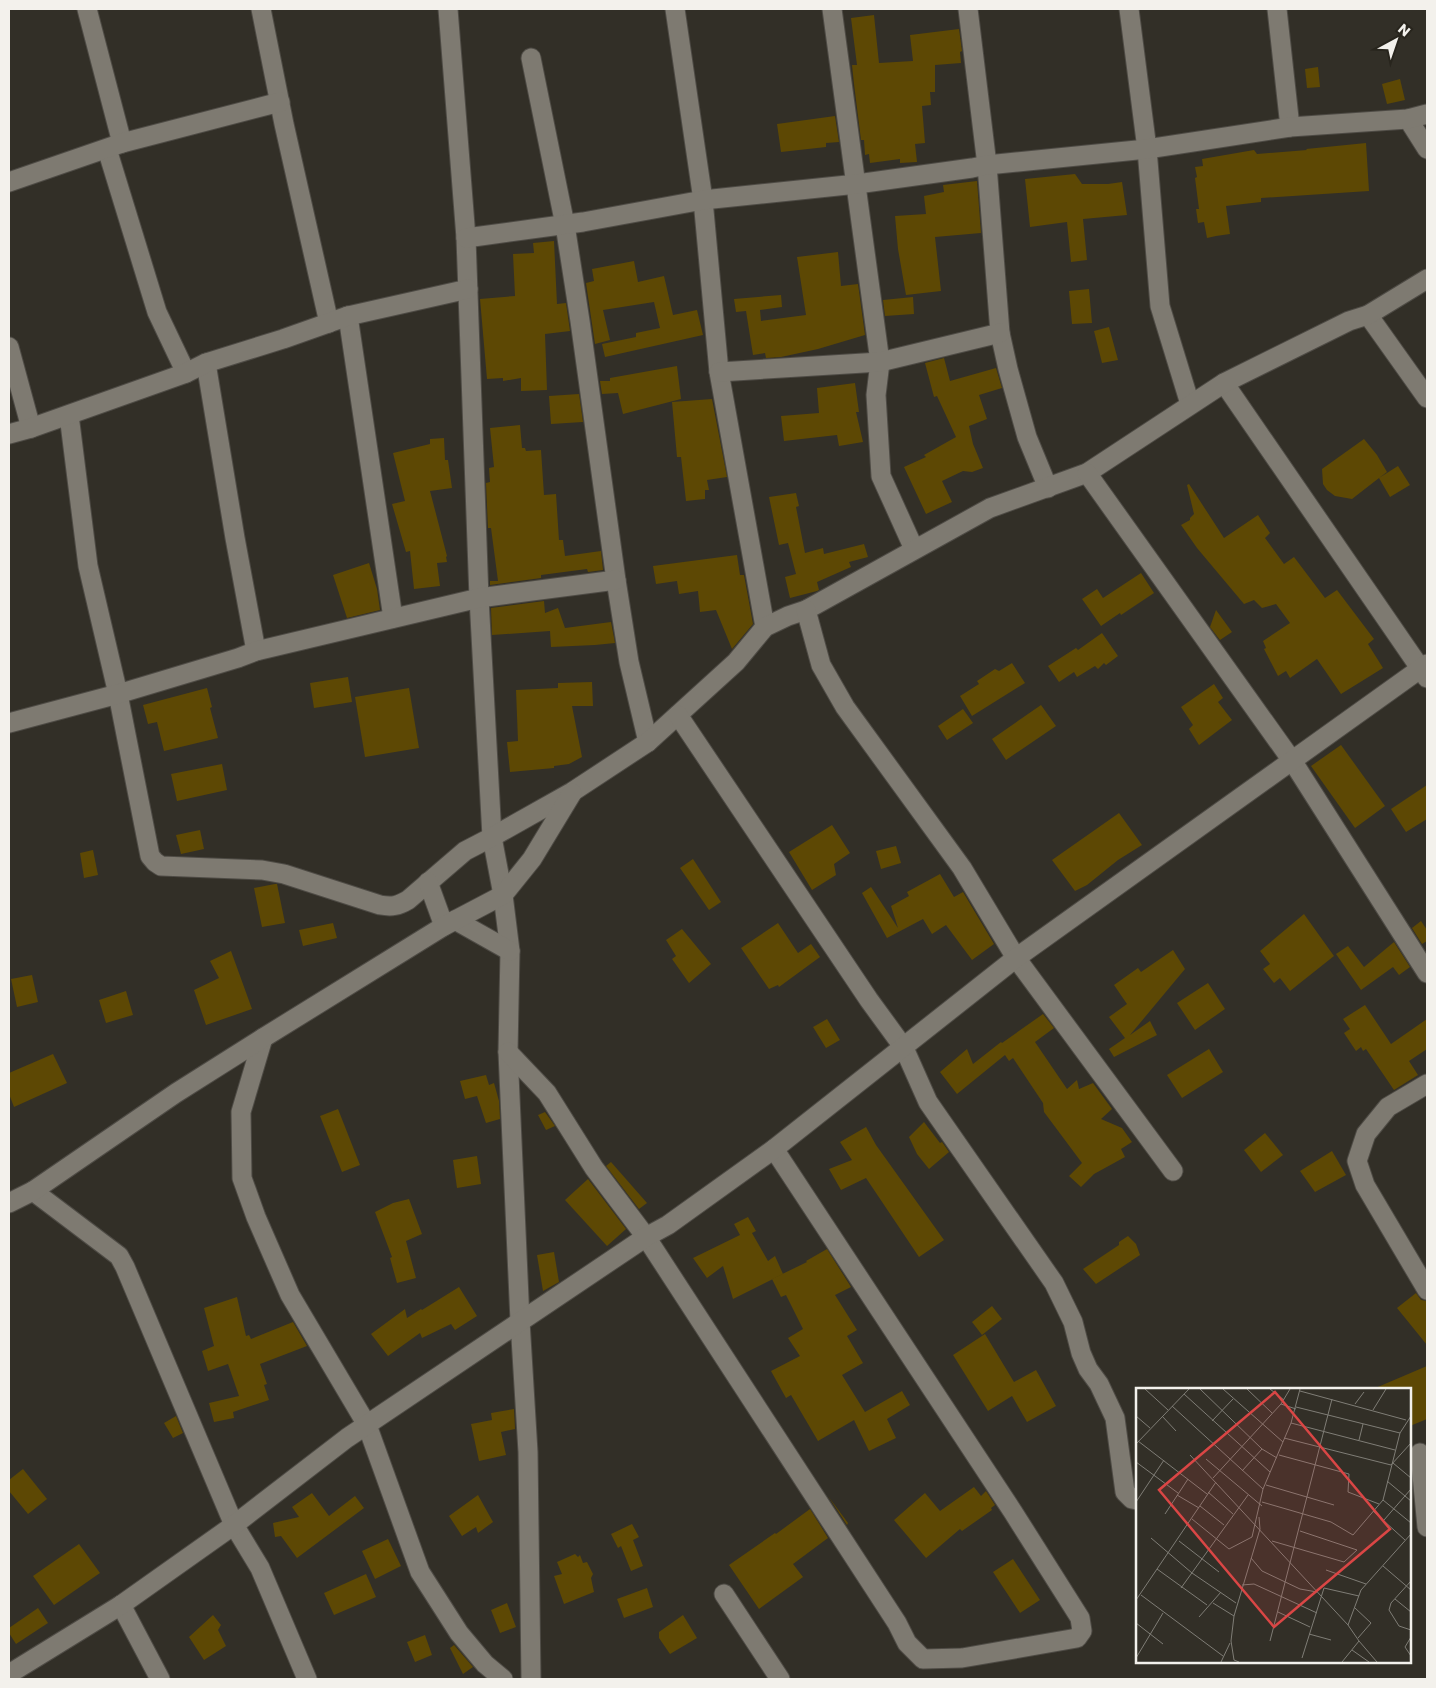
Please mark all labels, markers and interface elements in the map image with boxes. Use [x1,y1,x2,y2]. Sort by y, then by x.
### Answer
north arrow [1371,15,1421,65]
text: N [1394,19,1415,41]
inset map [1136,1388,1411,1663]

